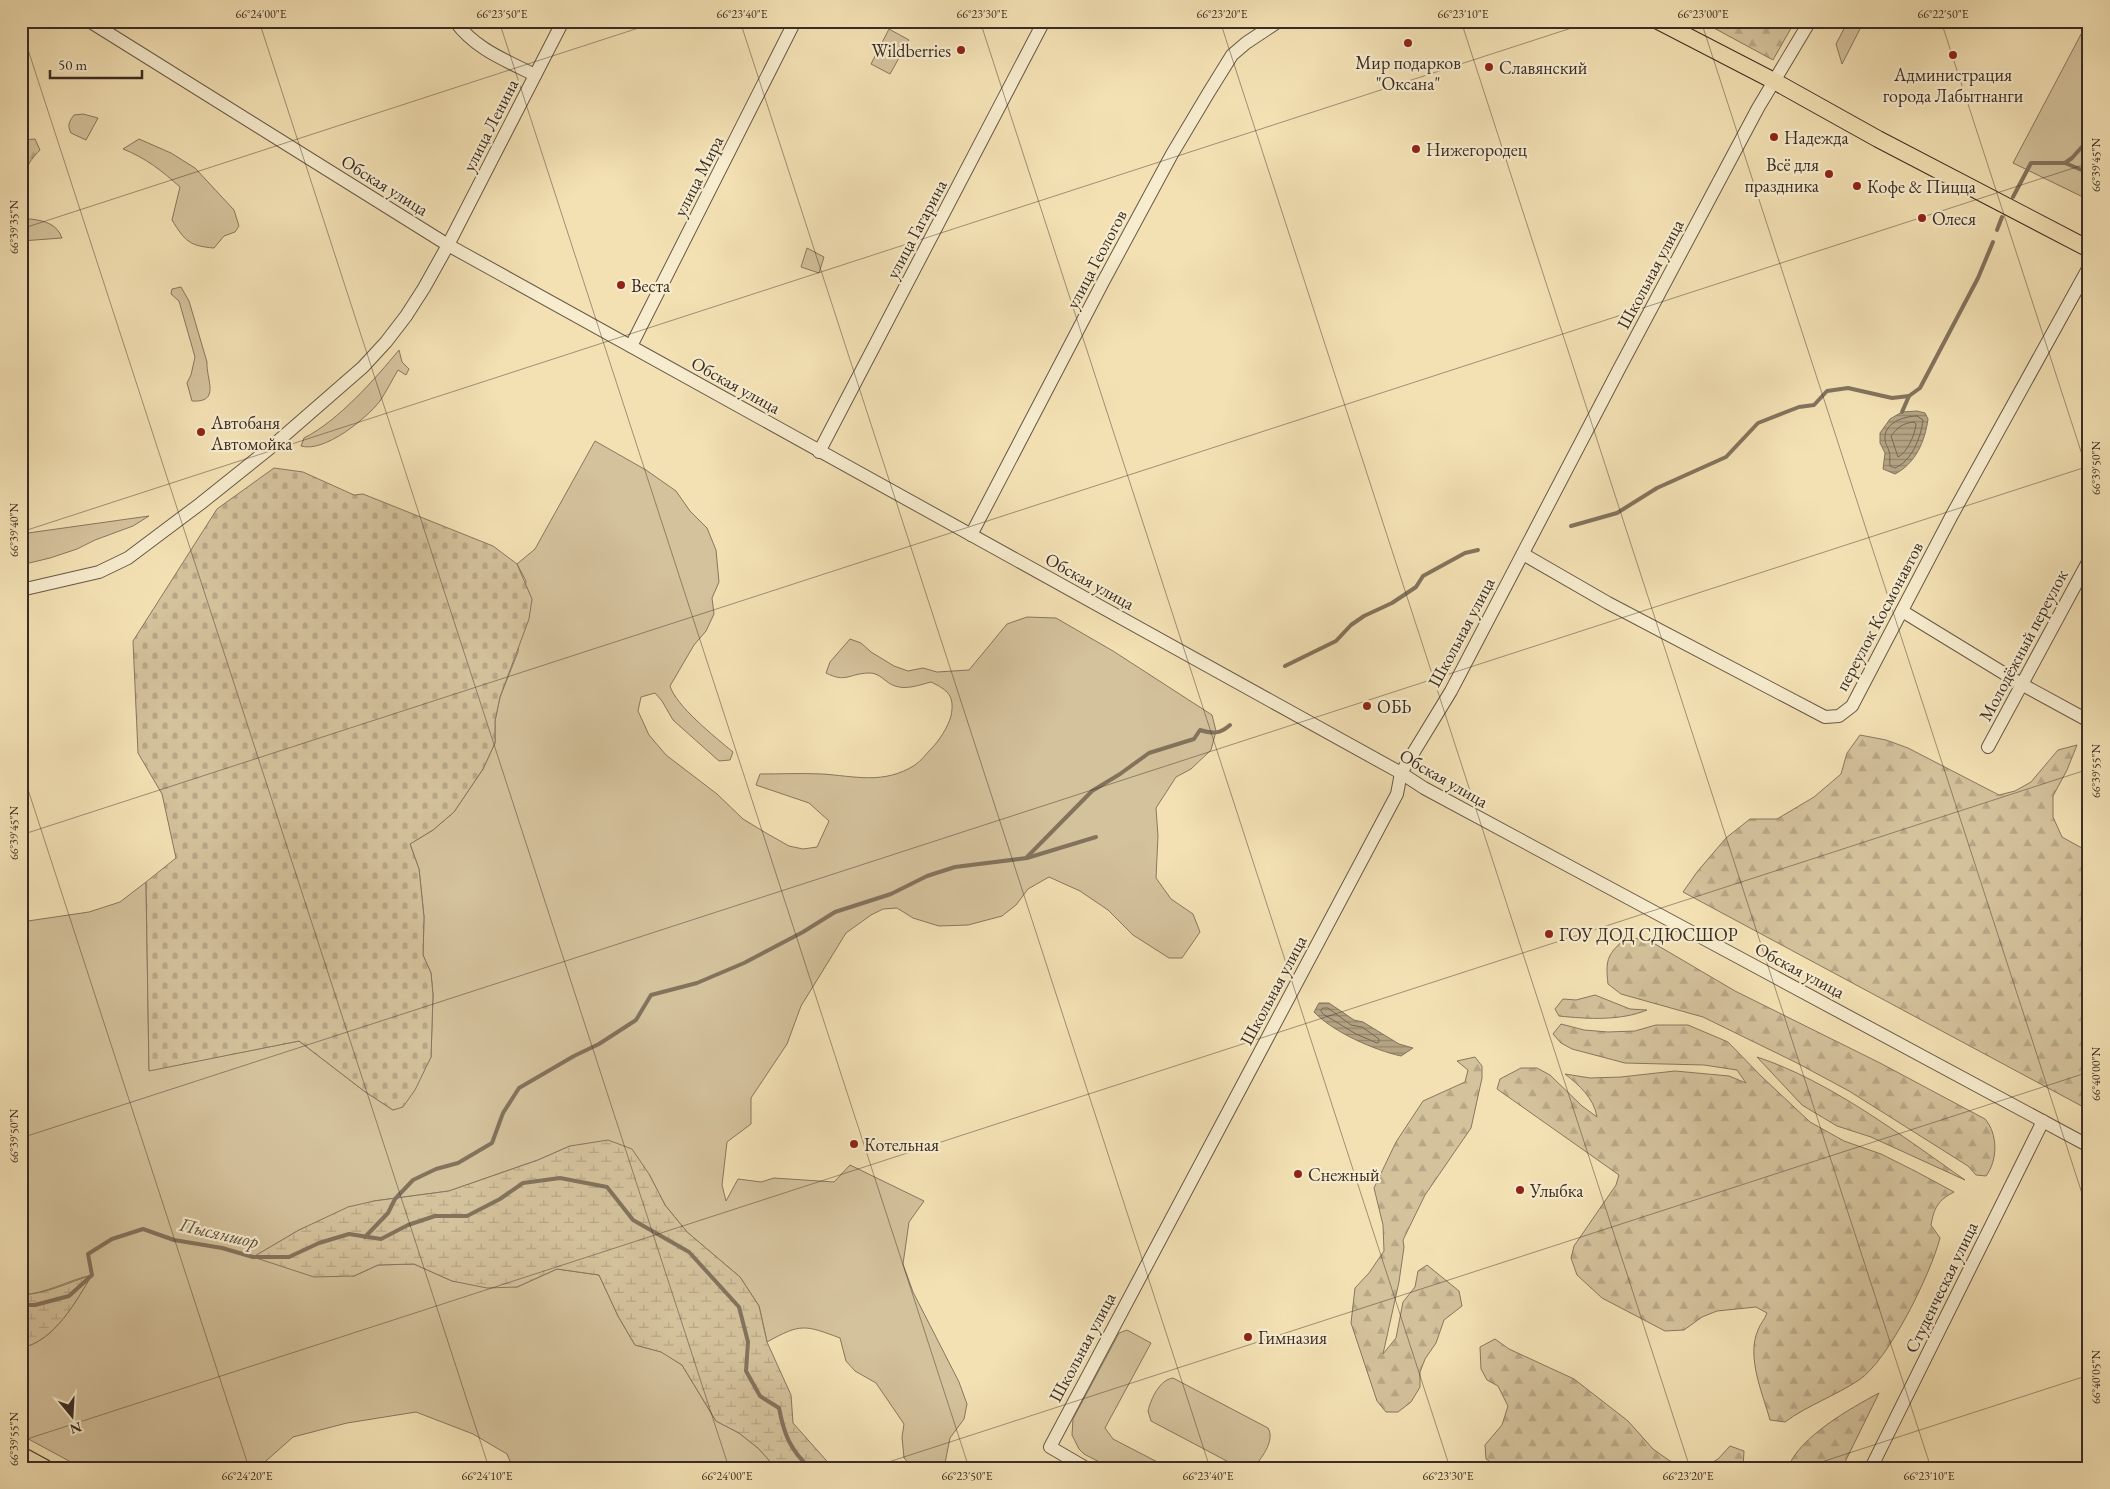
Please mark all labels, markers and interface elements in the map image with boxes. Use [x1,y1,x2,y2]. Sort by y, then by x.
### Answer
text: 66°24'00"E [235,6,287,22]
text: 66°23'50"E [476,6,528,22]
text: 66°23'40"E [716,6,768,22]
text: 66°23'30"E [956,6,1008,22]
text: 66°23'20"E [1196,6,1248,22]
text: 66°23'10"E [1437,6,1489,22]
text: 66°23'00"E [1677,6,1729,22]
text: 66°22'50"E [1917,6,1969,22]
marker: Мир подарков "Оксана" [1402,37,1414,49]
place label: Wildberries [871,39,951,62]
marker: Wildberries [955,44,967,56]
scale bar [50,48,142,80]
marker: Администрация города Лабытнанги [1947,49,1959,61]
place label: Мир подарков "Оксана" [1355,51,1461,95]
text: 50 m [58,55,87,74]
place label: Славянский [1499,56,1588,79]
marker: Славянский [1483,61,1495,73]
place label: Администрация города Лабытнанги [1883,63,2024,107]
street label: улица Ленина [457,74,524,175]
place label: Надежда [1784,126,1850,149]
street label: улица Мира [668,131,728,220]
marker: Надежда [1768,131,1780,143]
place label: Нижегородец [1426,138,1528,161]
text: 66°39'45"N [2088,138,2104,192]
marker: Нижегородец [1410,143,1422,155]
street label: Обская улица [337,149,434,221]
place label: Всё для праздника [1745,153,1820,197]
marker: Всё для праздника [1823,168,1835,180]
street label: улица Гагарина [880,175,952,283]
place label: Кофе & Пицца [1867,175,1977,198]
marker: Кофе & Пицца [1851,180,1863,192]
text: 66°39'35"N [6,200,22,254]
street label: улица Геологов [1060,205,1132,313]
place label: Олеся [1932,207,1976,230]
marker: Олеся [1916,212,1928,224]
street label: Школьная улица [1611,214,1689,333]
place label: Веста [631,274,671,297]
marker: Веста [615,279,627,291]
street label: Обская улица [687,351,785,419]
place label: Автобаня Автомойка [210,411,293,455]
marker: Автобаня Автомойка [195,426,207,438]
text: 66°39'50"N [2088,441,2104,495]
text: 66°39'40"N [6,503,22,557]
street label: переулок Космонавтов [1830,537,1928,695]
street label: Обская улица [1041,547,1139,615]
street label: Молодёжный переулок [1973,565,2073,725]
street label: Школьная улица [1422,572,1500,691]
place label: ОБЬ [1377,695,1412,718]
marker: ОБЬ [1361,700,1373,712]
street label: Обская улица [1396,743,1493,813]
text: 66°39'55"N [2088,744,2104,798]
text: 66°39'45"N [6,806,22,860]
place label: ГОУ ДОД СДЮСШОР [1559,923,1738,946]
marker: ГОУ ДОД СДЮСШОР [1543,928,1555,940]
street label: Школьная улица [1234,930,1312,1049]
street label: Обская улица [1751,937,1850,1004]
text: 66°40'00"N [2088,1047,2104,1101]
text: 66°39'50"N [6,1109,22,1163]
place label: Котельная [864,1133,939,1156]
marker: Котельная [848,1138,860,1150]
place label: Снежный [1308,1163,1380,1186]
marker: Снежный [1292,1168,1304,1180]
place label: Улыбка [1529,1179,1584,1202]
marker: Улыбка [1514,1184,1526,1196]
water label: Пысяншор [176,1212,262,1254]
street label: Студенческая улица [1899,1217,1983,1356]
street label: Школьная улица [1043,1287,1121,1406]
place label: Гимназия [1258,1326,1327,1349]
marker: Гимназия [1242,1331,1254,1343]
text: 66°40'05"N [2088,1350,2104,1404]
north arrow [48,1392,98,1442]
text: 66°39'55"N [6,1412,22,1466]
text: N [67,1418,84,1439]
text: 66°24'20"E [221,1468,273,1484]
text: 66°24'10"E [461,1468,513,1484]
text: 66°24'00"E [701,1468,753,1484]
text: 66°23'50"E [941,1468,993,1484]
text: 66°23'40"E [1182,1468,1234,1484]
text: 66°23'30"E [1422,1468,1474,1484]
text: 66°23'20"E [1662,1468,1714,1484]
text: 66°23'10"E [1903,1468,1955,1484]

